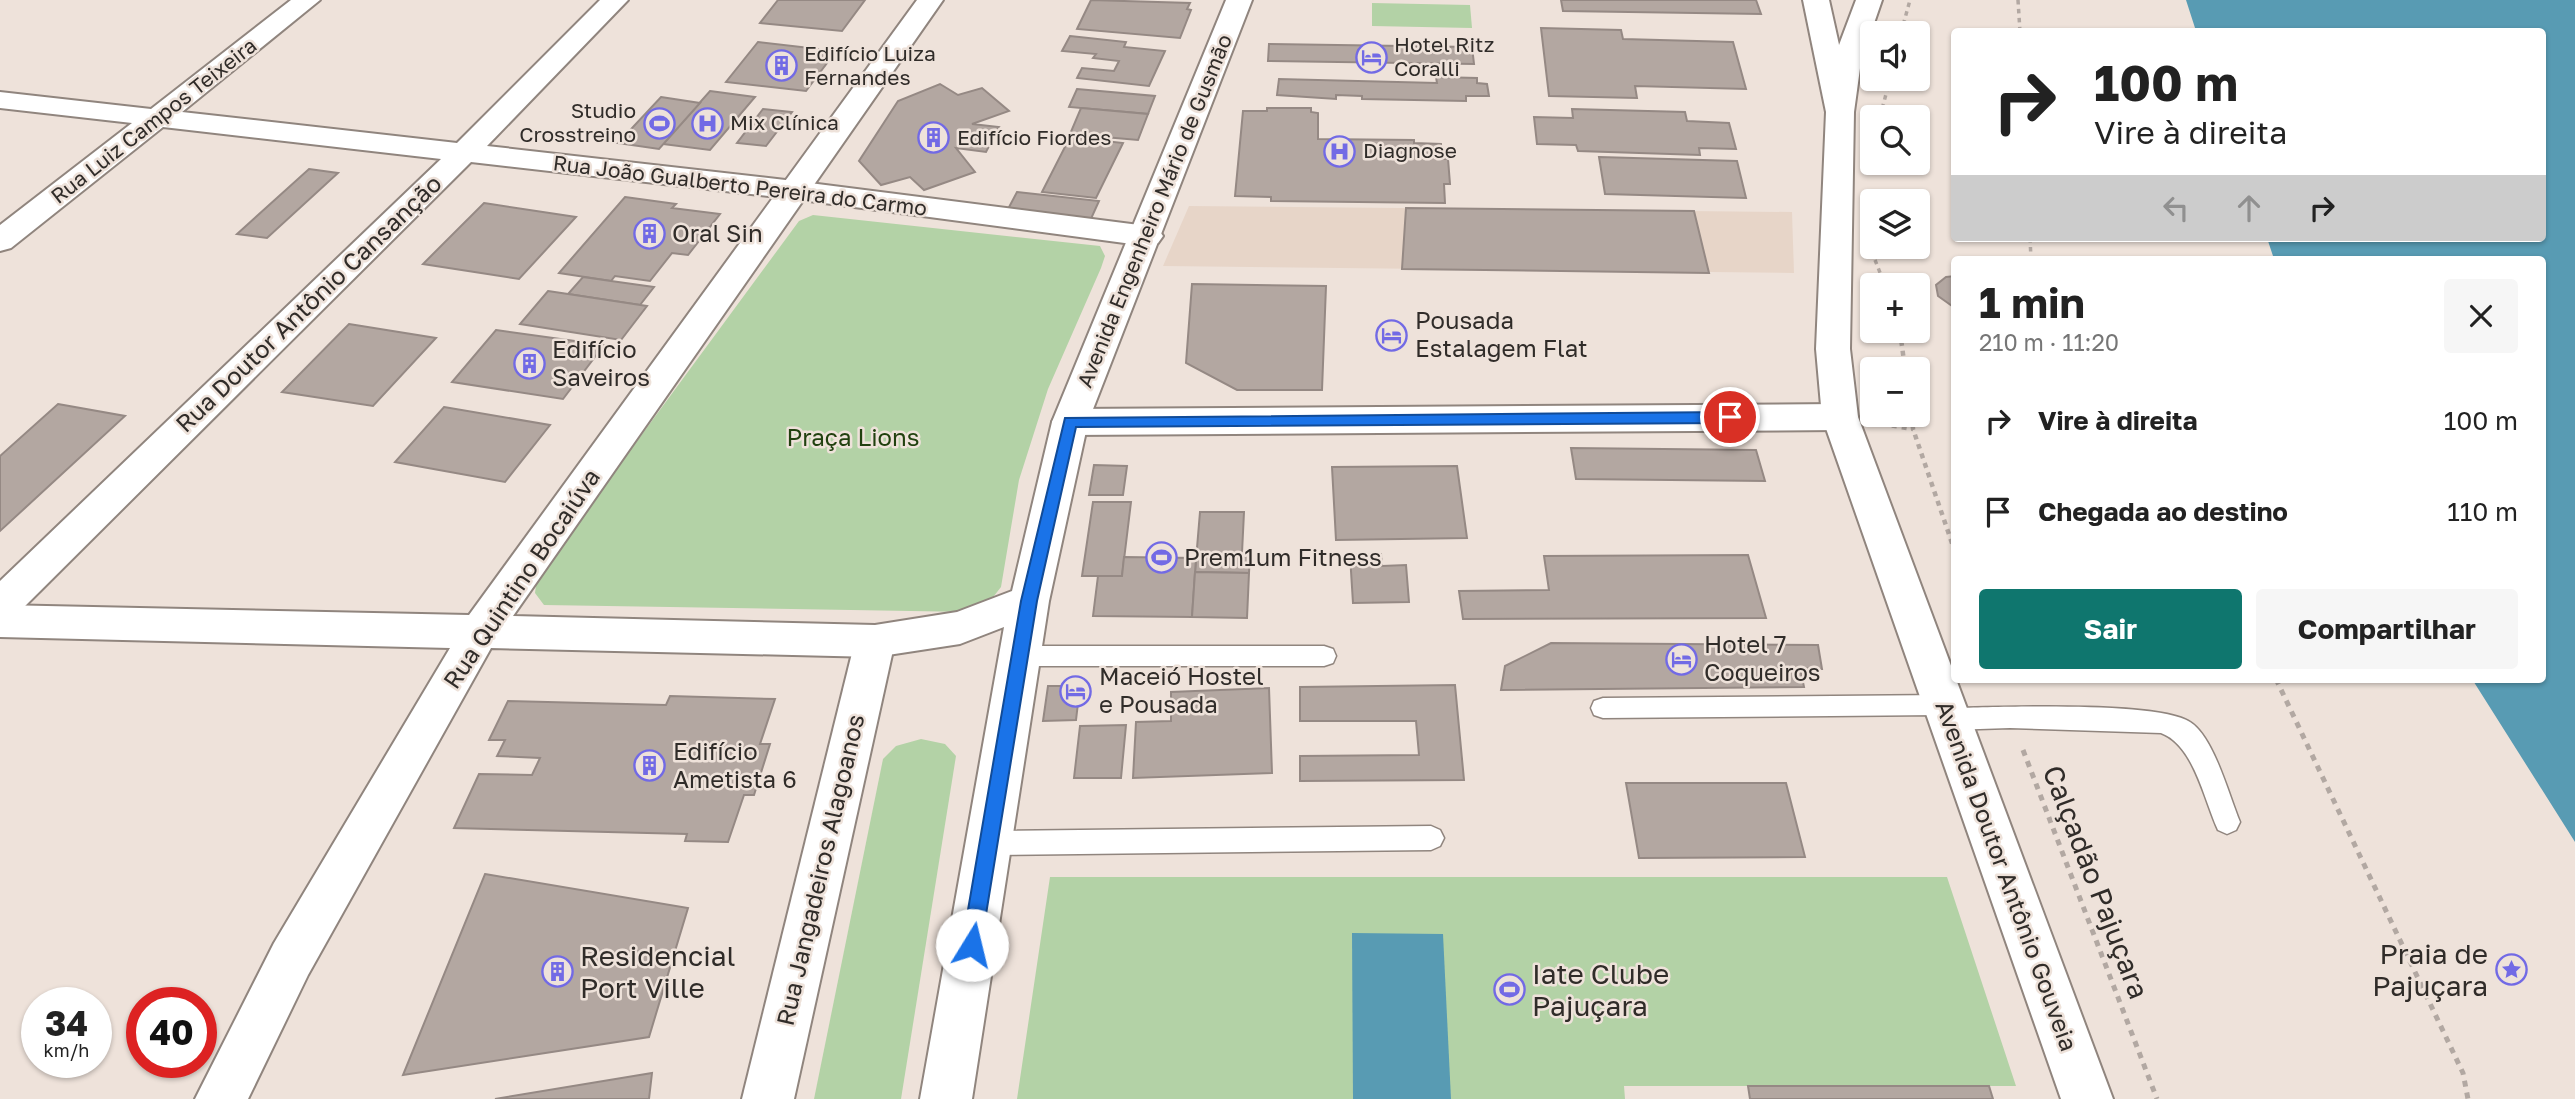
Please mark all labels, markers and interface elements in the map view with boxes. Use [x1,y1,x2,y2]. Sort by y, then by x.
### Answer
map controls [1860,21,1930,427]
button: sound [1860,21,1930,91]
street label: Avenida Engenheiro Mário de Gusmão [1071,30,1237,391]
place label: Hotel Ritz Coralli [1394,31,1495,81]
street label: Rua Luiz Campos Teixeira [45,32,261,209]
place label: Edifício Luiza Fernandes [804,40,936,90]
hotel icon: Hotel Ritz Coralli [1354,40,1388,74]
building icon: Edifício Luiza Fernandes [764,49,798,83]
text: 100 m [2094,53,2238,112]
icon: right [1979,56,2070,147]
place label: Studio Crosstreino [519,97,636,147]
button: search [1860,105,1930,175]
sports icon: Studio Crosstreino [642,106,676,140]
hospital icon: Mix Clínica [690,106,724,140]
place label: Mix Clínica [730,109,839,135]
text: Vire à direita [2094,113,2287,151]
building icon: Edifício Fiordes [917,121,951,155]
place label: Edifício Fiordes [957,124,1111,150]
hospital icon: Diagnose [1323,134,1357,168]
place label: Diagnose [1363,137,1457,163]
street label: Rua João Gualberto Pereira do Carmo [552,149,929,221]
street label: Rua Doutor Antônio Cansanção [169,168,447,438]
button: layers [1860,189,1930,259]
icon: left [2157,189,2195,227]
icon: ahead [2230,189,2268,227]
icon: right [2303,189,2341,227]
building icon: Oral Sin [632,217,666,251]
place label: Oral Sin [672,218,763,247]
button: + [1860,273,1930,343]
text: 1 min [1979,277,2085,327]
button: close [2444,279,2518,353]
place label: Pousada Estalagem Flat [1415,305,1588,362]
hotel icon: Pousada Estalagem Flat [1375,318,1409,352]
text: 210 m · 11:20 [1979,328,2119,356]
place label: Edifício Saveiros [552,334,650,391]
building icon: Edifício Saveiros [512,347,546,381]
button: − [1860,357,1930,427]
pin [1700,387,1760,447]
icon: arrive [1711,398,1749,436]
icon: right [1979,402,2017,440]
text: Vire à direita [2038,405,2198,436]
text: 100 m [2444,405,2518,436]
park label: Praça Lions [786,422,920,451]
street label: Rua Quintino Bocaiúva [436,463,605,694]
icon: arrive [1979,493,2017,531]
text: Chegada ao destino [2038,496,2288,527]
text: 110 m [2447,496,2518,527]
sports icon: Prem1um Fitness [1144,541,1178,575]
place label: Prem1um Fitness [1184,542,1382,571]
button: Sair [1979,589,2242,669]
button: Compartilhar [2256,589,2518,669]
place label: Hotel 7 Coqueiros [1704,629,1821,686]
hotel icon: Hotel 7 Coqueiros [1664,642,1698,676]
place label: Maceió Hostel e Pousada [1099,661,1264,718]
hotel icon: Maceió Hostel e Pousada [1059,674,1093,708]
street label: Avenida Doutor Antônio Gouveia [1930,696,2084,1055]
street label: Rua Jangadeiros Alagoanos [770,711,870,1028]
place label: Edifício Ametista 6 [673,736,797,793]
building icon: Edifício Ametista 6 [633,749,667,783]
street label: Calçadão Pajuçara [2037,760,2156,1003]
position arrow [935,908,1009,982]
place label: Praia de Pajuçara [2372,937,2488,1002]
place label: Residencial Port Ville [580,939,736,1004]
place icon: Praia de Pajuçara [2494,953,2528,987]
building icon: Residencial Port Ville [540,955,574,989]
place label: Iate Clube Pajuçara [1532,957,1669,1022]
sports icon: Iate Clube Pajuçara [1492,973,1526,1007]
speed limit sign: 40 [126,987,217,1078]
text: 34 [45,1002,88,1044]
text: km/h [44,1039,89,1061]

